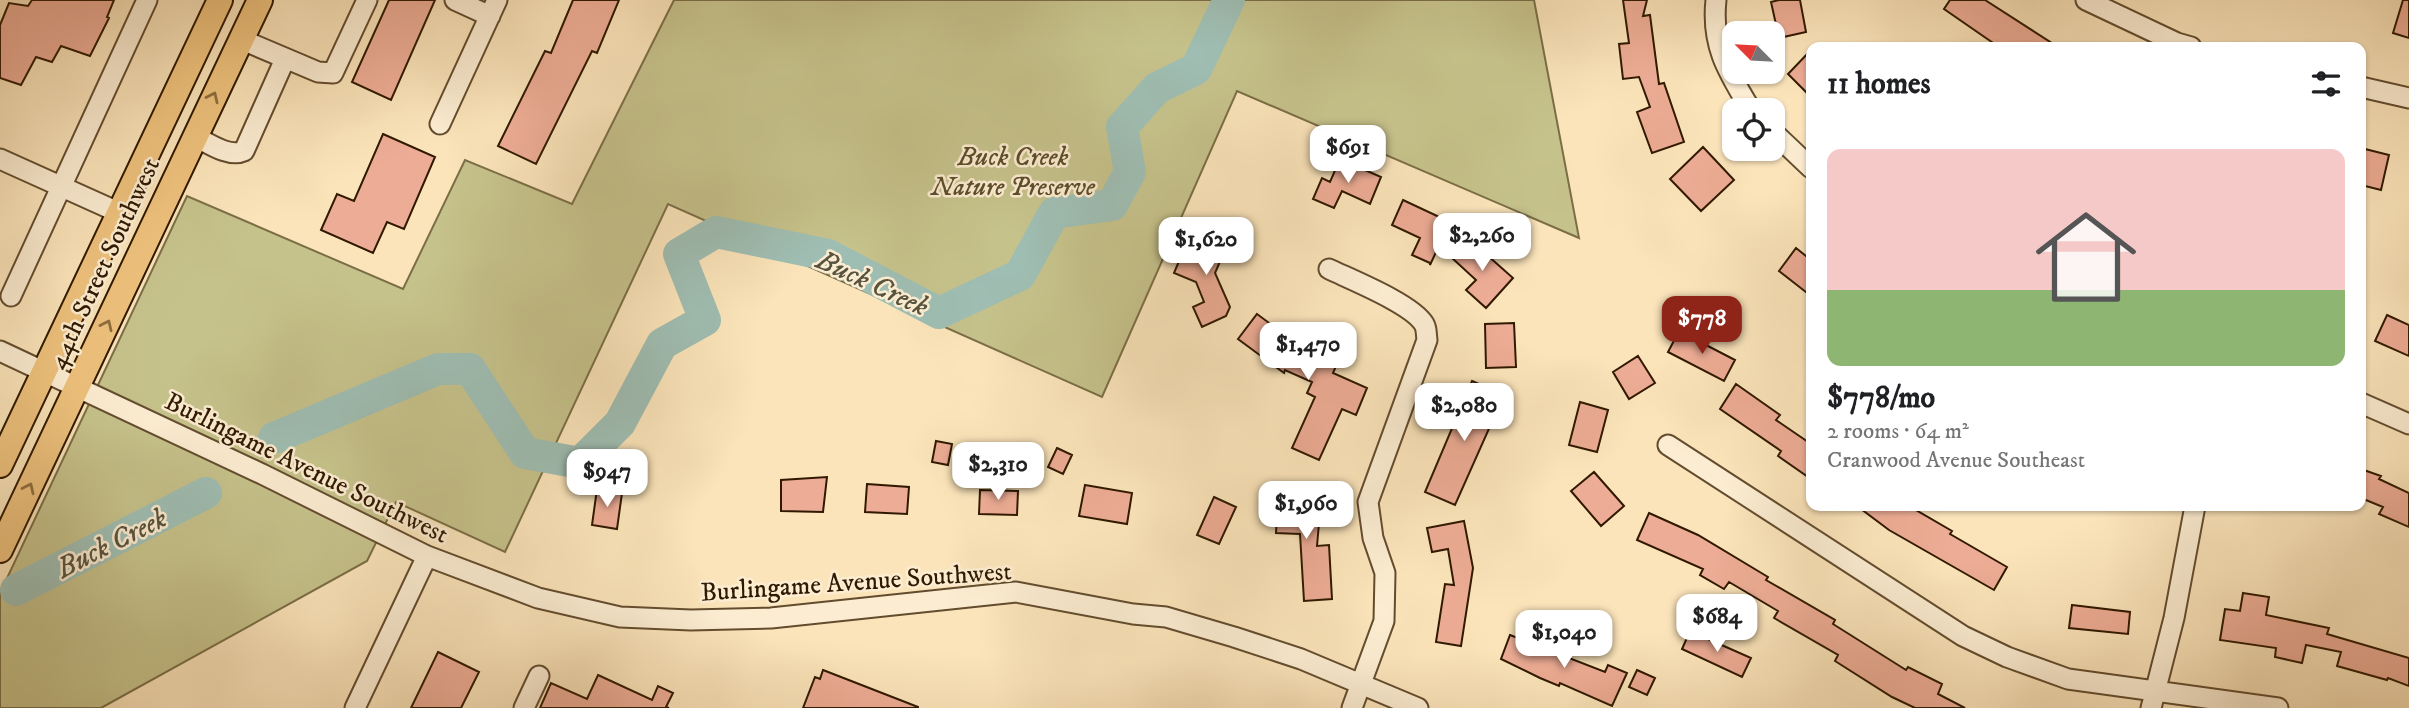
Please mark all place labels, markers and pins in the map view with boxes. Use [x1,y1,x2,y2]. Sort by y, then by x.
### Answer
pin: $691 [1307,125,1389,185]
pin: $2,260 [1425,214,1539,273]
pin: $1,620 [1149,218,1263,277]
pin: $778 [1661,296,1743,356]
pin: $1,470 [1251,322,1365,382]
pin: $2,080 [1407,384,1521,443]
pin: $2,310 [941,442,1055,502]
pin: $947 [566,449,648,509]
pin: $1,960 [1249,482,1363,541]
pin: $684 [1676,594,1758,654]
pin: $1,040 [1507,610,1621,670]

